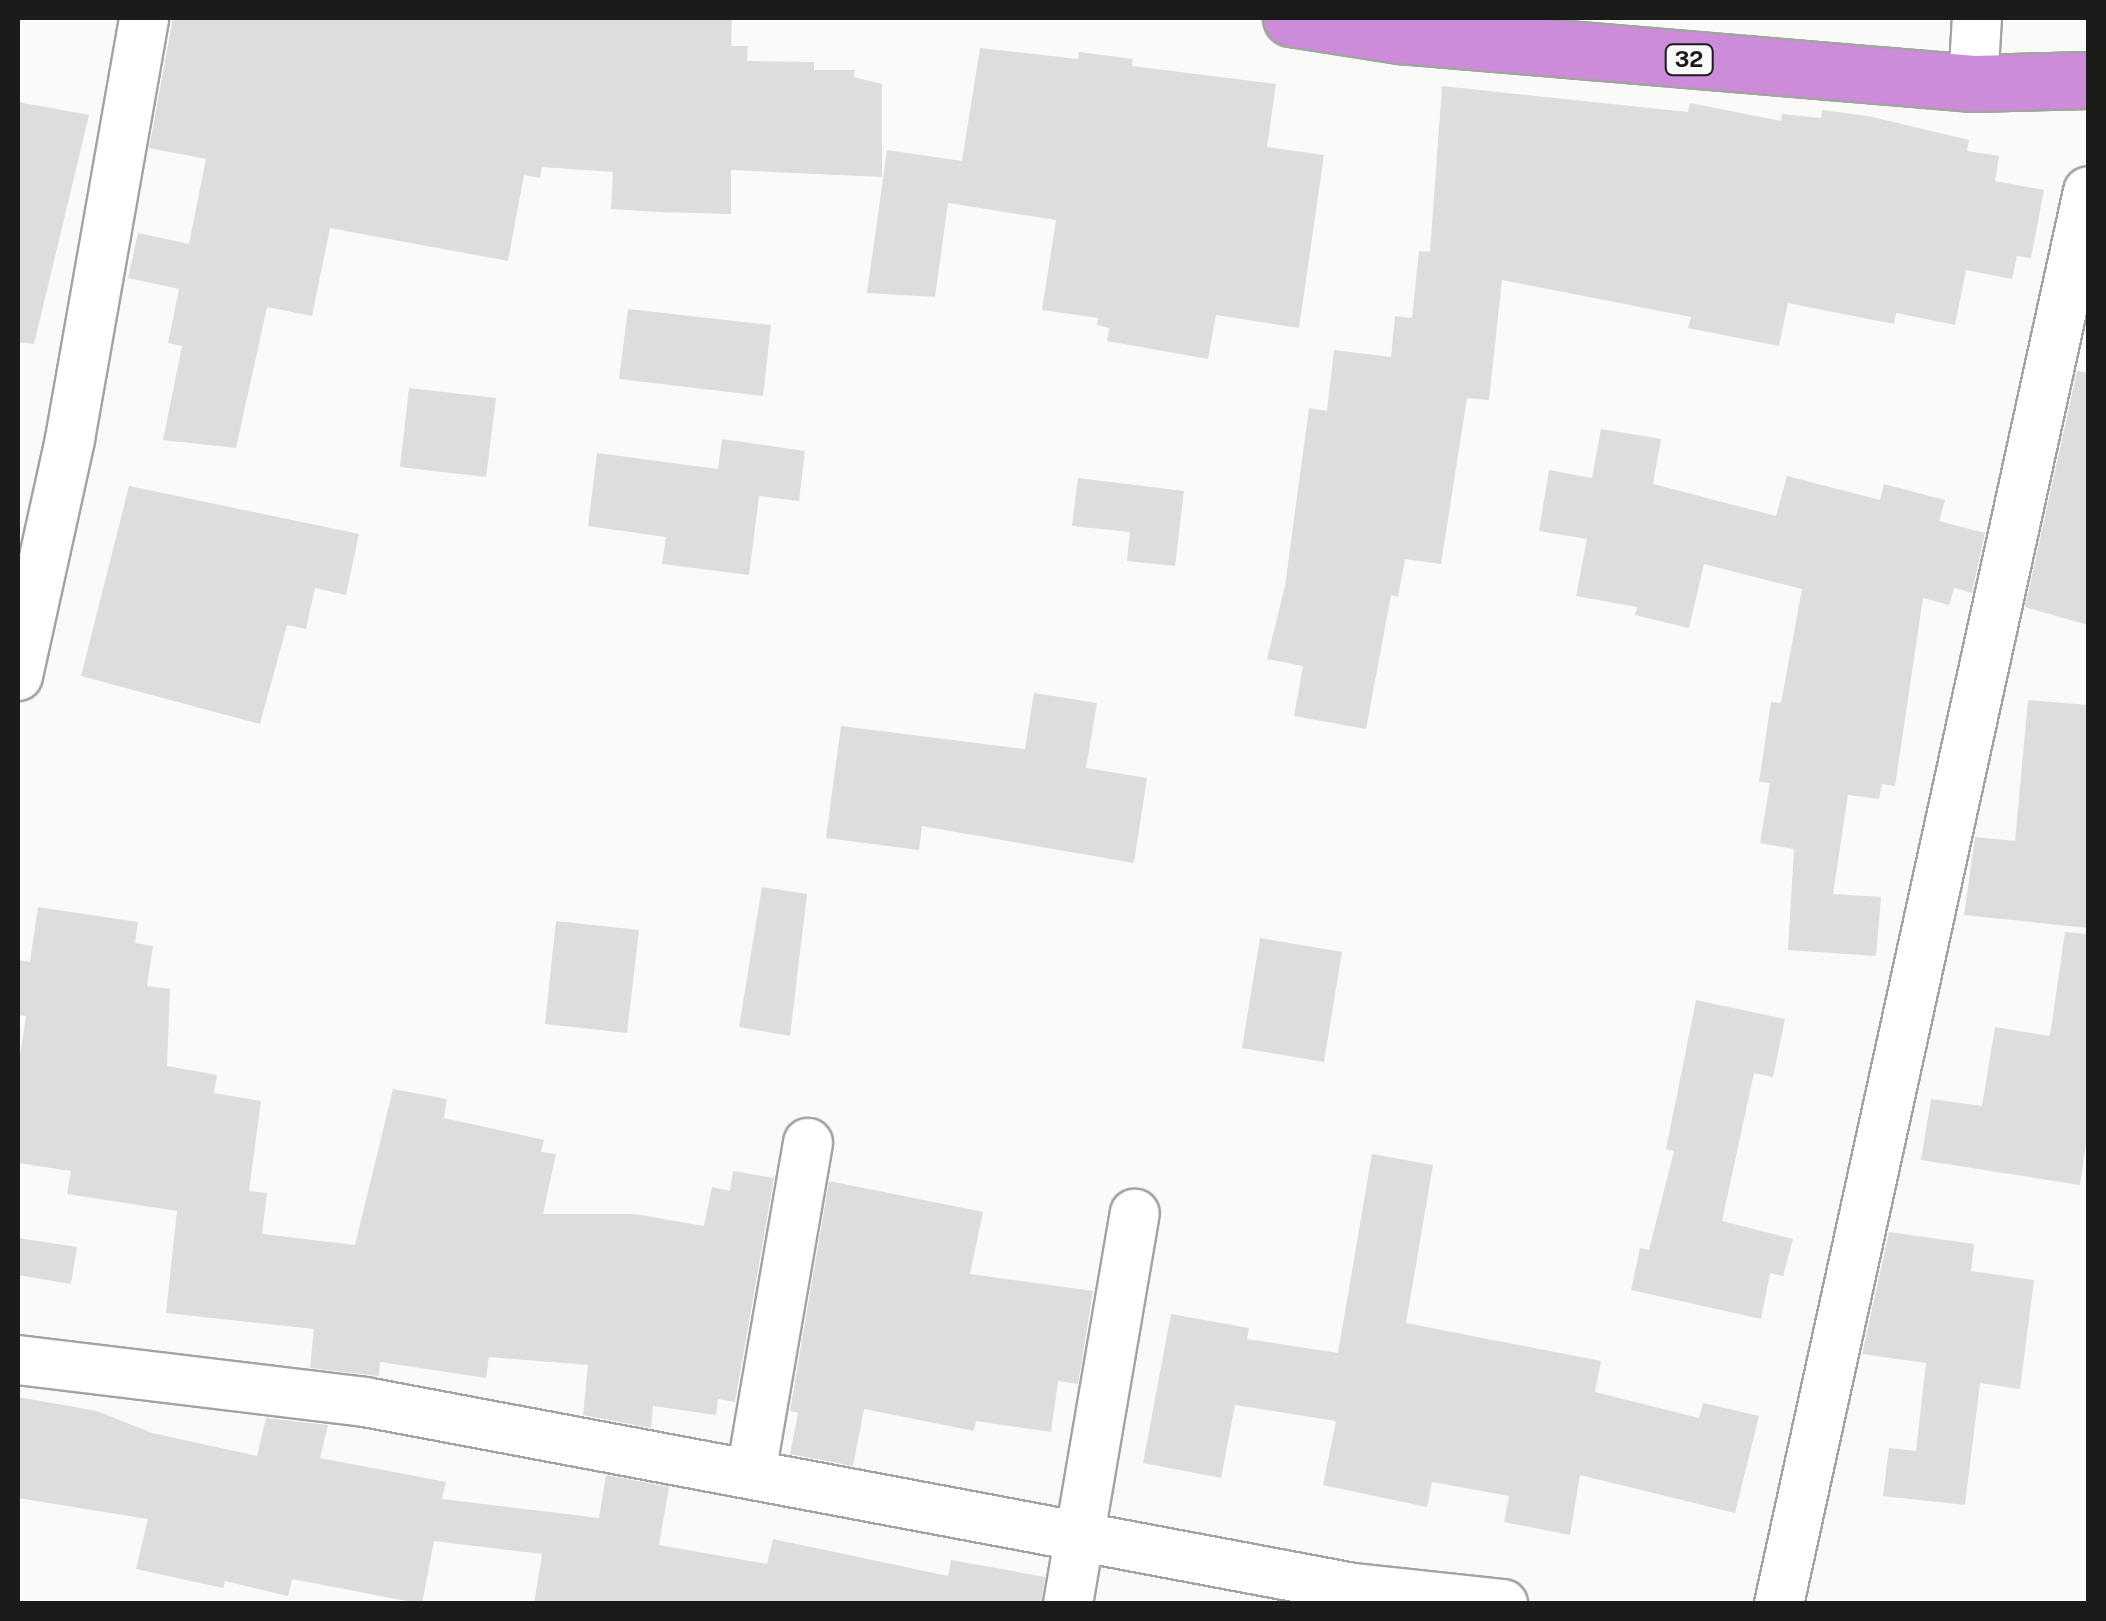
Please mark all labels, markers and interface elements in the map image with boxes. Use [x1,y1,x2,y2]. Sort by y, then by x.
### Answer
road number: 32 [1664,43,1714,77]

